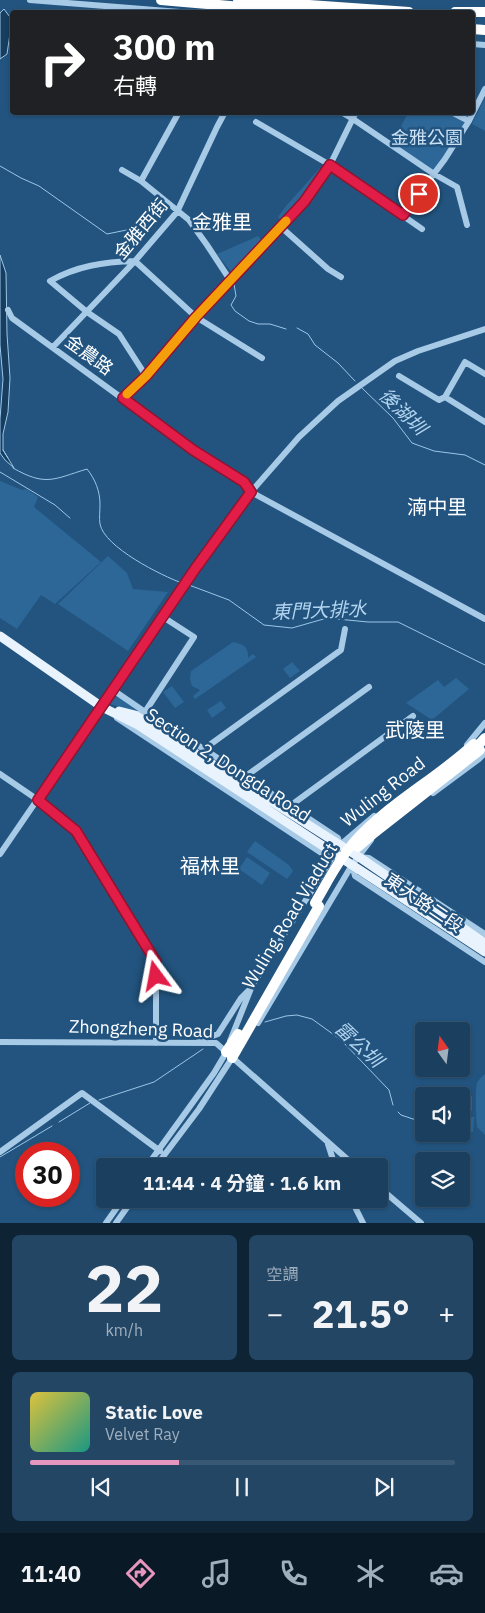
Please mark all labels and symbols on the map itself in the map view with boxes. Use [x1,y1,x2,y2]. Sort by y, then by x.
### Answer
park label: 金雅公園 [391,126,463,149]
pin [398,173,440,215]
street label: 金雅西街 [109,194,173,264]
district label: 金雅里 [192,208,252,235]
street label: 金農路 [61,329,118,380]
water label: 後湖圳 [374,383,434,442]
district label: 湳中里 [407,493,467,520]
water label: 東門大排水 [271,596,368,624]
street label: Section 2, Dongda Road [141,703,315,827]
district label: 武陵里 [385,716,445,743]
street label: Wuling Road [336,751,430,832]
street label: Wuling Road Viaduct [237,839,342,993]
district label: 福林里 [180,852,240,879]
street label: 東大路二段 [381,868,468,937]
position arrow [129,949,181,1001]
street label: Zhongzheng Road [69,1014,214,1043]
water label: 雷公圳 [330,1016,390,1074]
north arrow [415,1022,470,1078]
speed limit sign: 30 [15,1142,80,1207]

